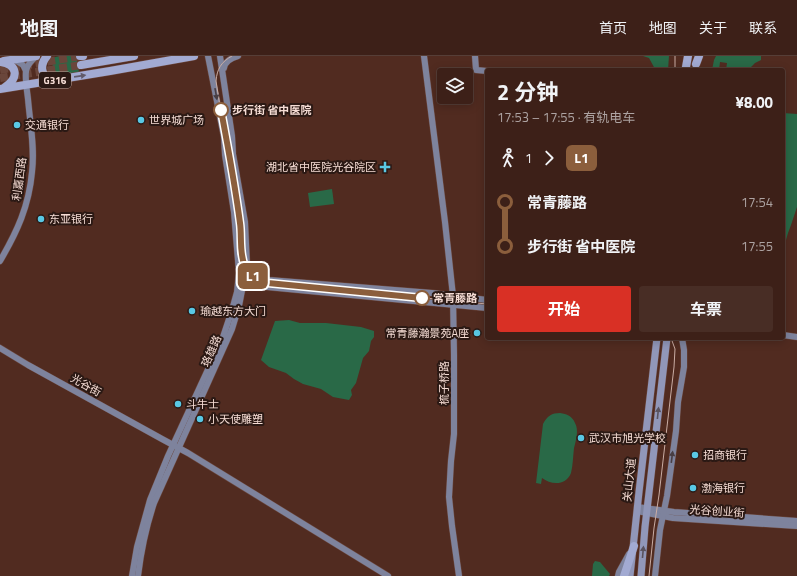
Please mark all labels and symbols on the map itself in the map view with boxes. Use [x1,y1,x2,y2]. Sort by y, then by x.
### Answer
road number: G316 [39,72,71,88]
one-way arrow [74,73,86,79]
one-way arrow [213,88,219,100]
marker: 步行街 省中医院 [213,102,229,118]
place label: 步行街 省中医院 [232,102,311,118]
place label: 世界城广场 [149,112,204,128]
marker: 世界城广场 [136,115,146,125]
place label: 交通银行 [25,117,69,133]
marker: 交通银行 [12,120,22,130]
street label: 利嘉西路 [8,156,30,202]
place label: 湖北省中医院光谷院区 [266,159,376,175]
marker: 湖北省中医院光谷院区 [379,161,391,173]
place label: 东亚银行 [49,211,93,227]
marker: 东亚银行 [36,214,46,224]
line badge: L1 [235,263,271,289]
marker: 常青藤路 [414,290,430,306]
place label: 常青藤路 [433,290,478,306]
place label: 瑜越东方大门 [200,303,266,319]
marker: 瑜越东方大门 [187,306,197,316]
place label: 常青藤瀚景苑A座 [385,325,469,341]
marker: 常青藤瀚景苑A座 [472,328,482,338]
street label: 珞雄路 [197,333,225,369]
street label: 梳子桥路 [436,361,452,405]
street label: 光谷街 [68,370,104,400]
place label: 斗牛士 [186,396,219,412]
marker: 斗牛士 [173,399,183,409]
one-way arrow [655,407,662,419]
place label: 小天使雕塑 [208,411,263,427]
marker: 小天使雕塑 [195,414,205,424]
place label: 武汉市旭光学校 [589,430,666,446]
marker: 武汉市旭光学校 [576,433,586,443]
place label: 招商银行 [703,447,747,463]
marker: 招商银行 [690,450,700,460]
one-way arrow [669,451,675,463]
street label: 关山大道 [619,457,639,503]
place label: 渤海银行 [701,480,745,496]
marker: 渤海银行 [688,483,698,493]
street label: 光谷创业街 [689,501,745,521]
one-way arrow [640,546,646,558]

